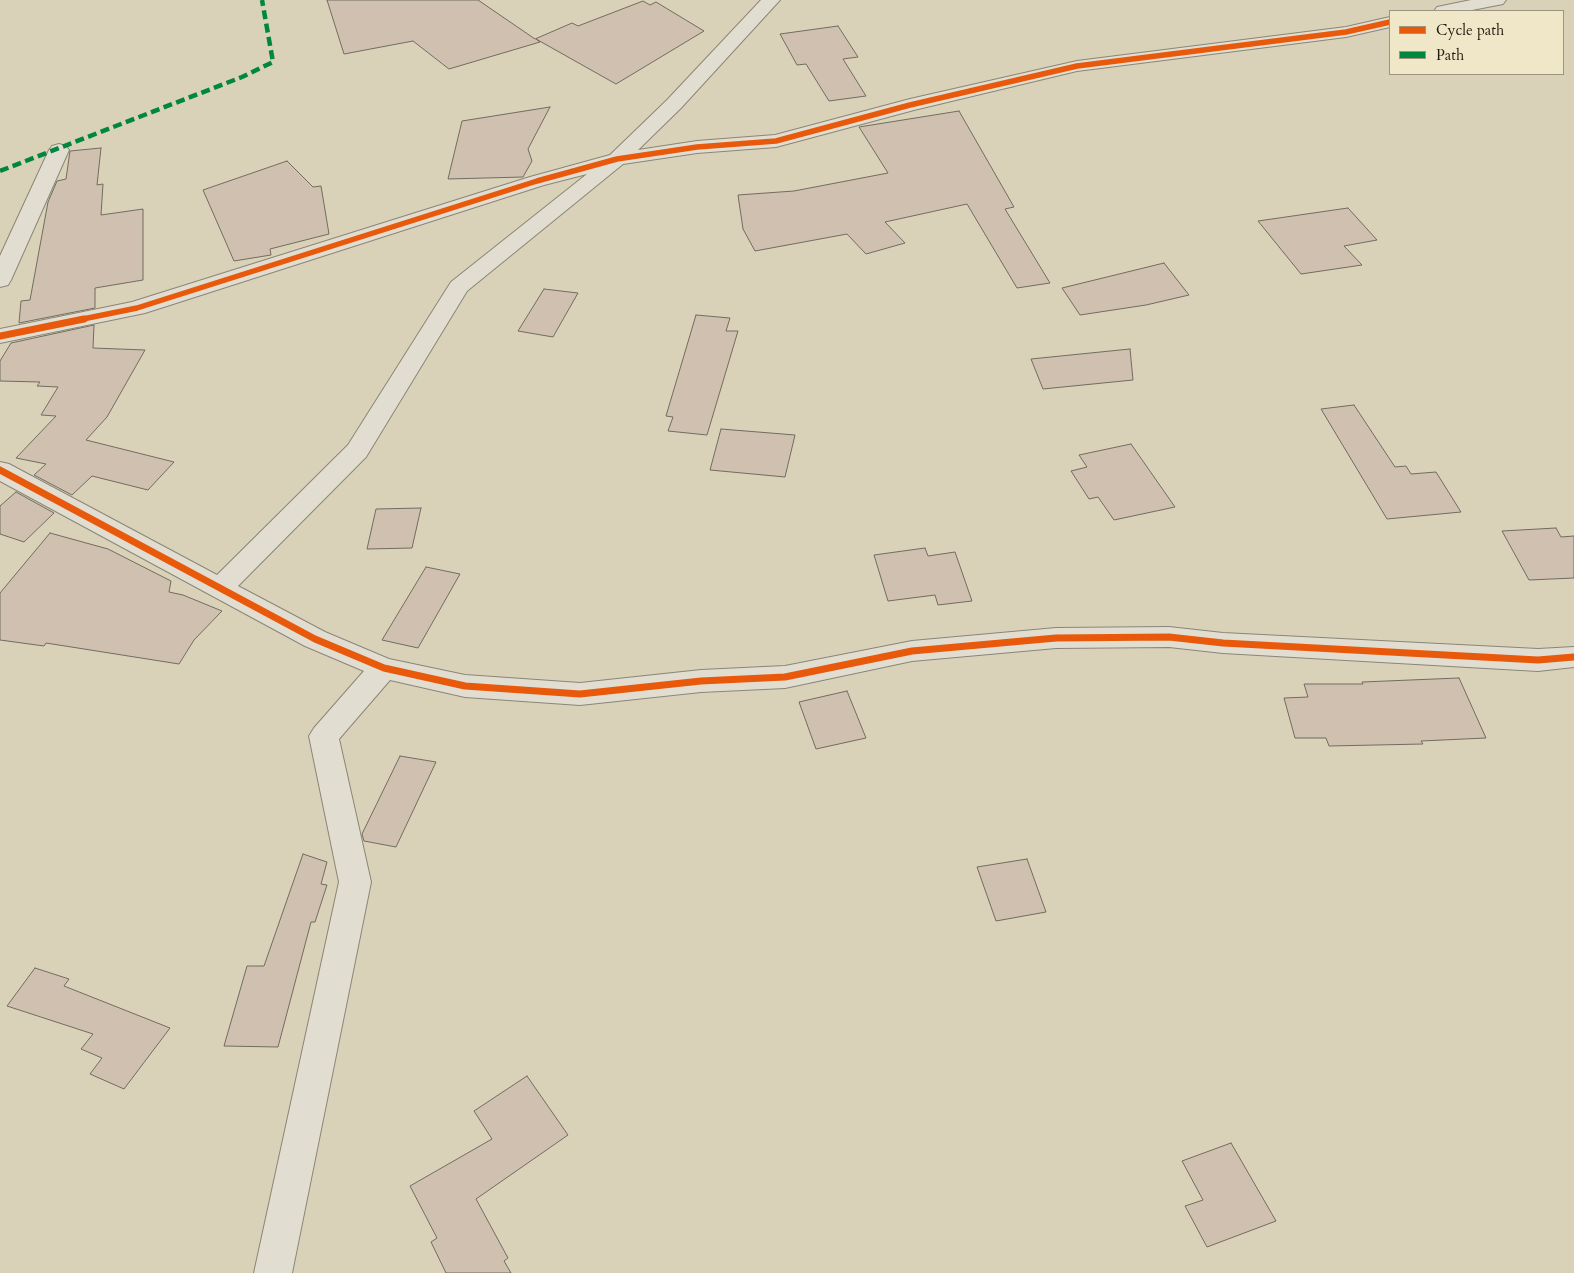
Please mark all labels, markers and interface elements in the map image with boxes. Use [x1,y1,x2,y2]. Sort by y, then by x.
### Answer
legend [1389,10,1564,75]
text: Cycle path [1436,20,1504,40]
text: Path [1436,45,1464,65]

